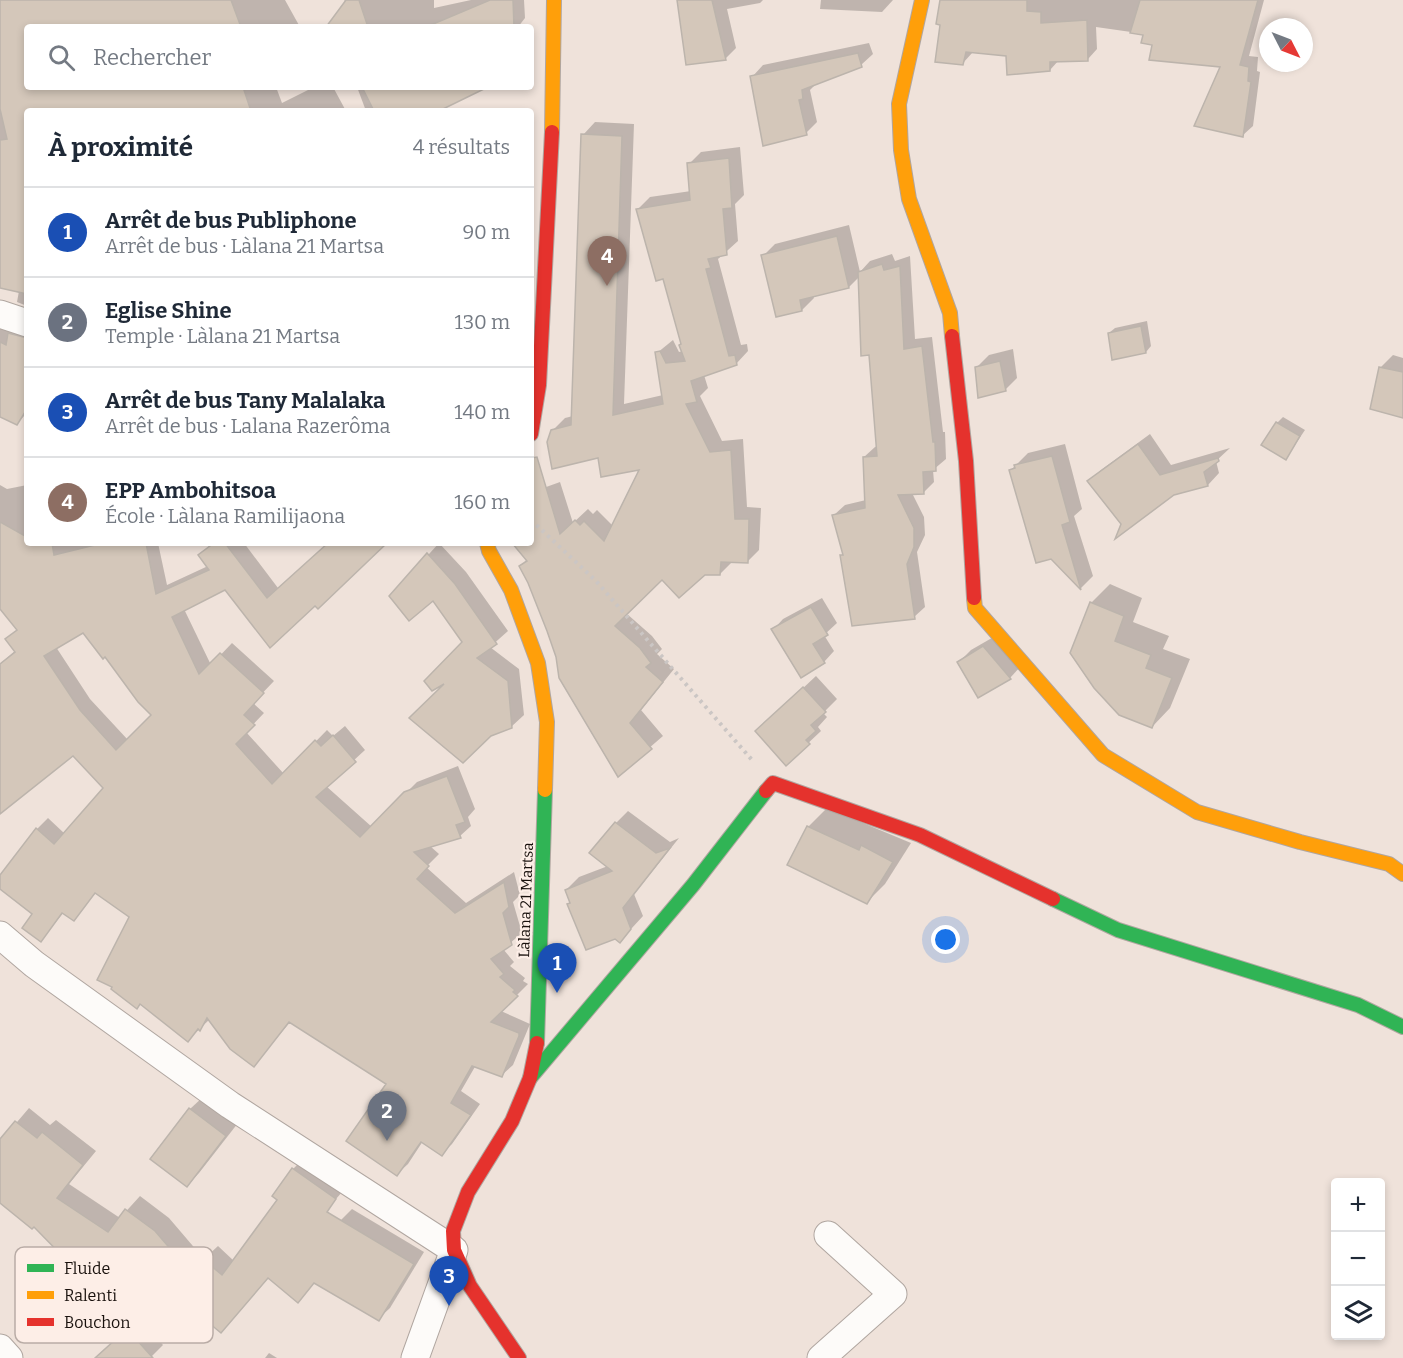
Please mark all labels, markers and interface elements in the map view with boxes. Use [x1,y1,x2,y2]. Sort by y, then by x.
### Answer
north arrow [1259,18,1313,72]
search box [24,24,534,90]
icon: search [45,41,78,74]
text: Rechercher [93,44,211,71]
text: À proximité [48,132,193,163]
text: 4 résultats [413,135,510,159]
text: Arrêt de bus Publiphone [105,207,357,234]
text: 1 [63,220,72,244]
text: 90 m [462,220,510,244]
text: Arrêt de bus · Làlana 21 Martsa [105,234,384,258]
pin: 4 [588,236,626,286]
text: Eglise Shine [105,297,232,324]
text: 2 [62,310,73,334]
text: 130 m [455,310,510,334]
text: Temple · Làlana 21 Martsa [105,324,340,348]
text: Arrêt de bus Tany Malalaka [105,387,385,414]
text: 3 [62,400,73,424]
text: 140 m [454,400,510,424]
text: Arrêt de bus · Lalana Razerôma [105,414,390,438]
text: EPP Ambohitsoa [105,477,276,504]
text: 4 [61,490,74,514]
text: 160 m [454,490,510,514]
text: École · Làlana Ramilijaona [105,504,345,528]
street label: Làlana 21 Martsa [515,842,537,958]
your location [931,925,960,954]
pin: 1 [538,944,576,993]
pin: 2 [368,1092,406,1141]
map controls [1331,1178,1385,1340]
button: + [1331,1178,1385,1232]
button: − [1331,1232,1385,1286]
legend [15,1247,213,1343]
pin: 3 [430,1256,468,1306]
text: Fluide [64,1259,110,1278]
text: Ralenti [64,1286,117,1305]
button: layers [1331,1286,1385,1340]
text: Bouchon [64,1313,130,1332]

